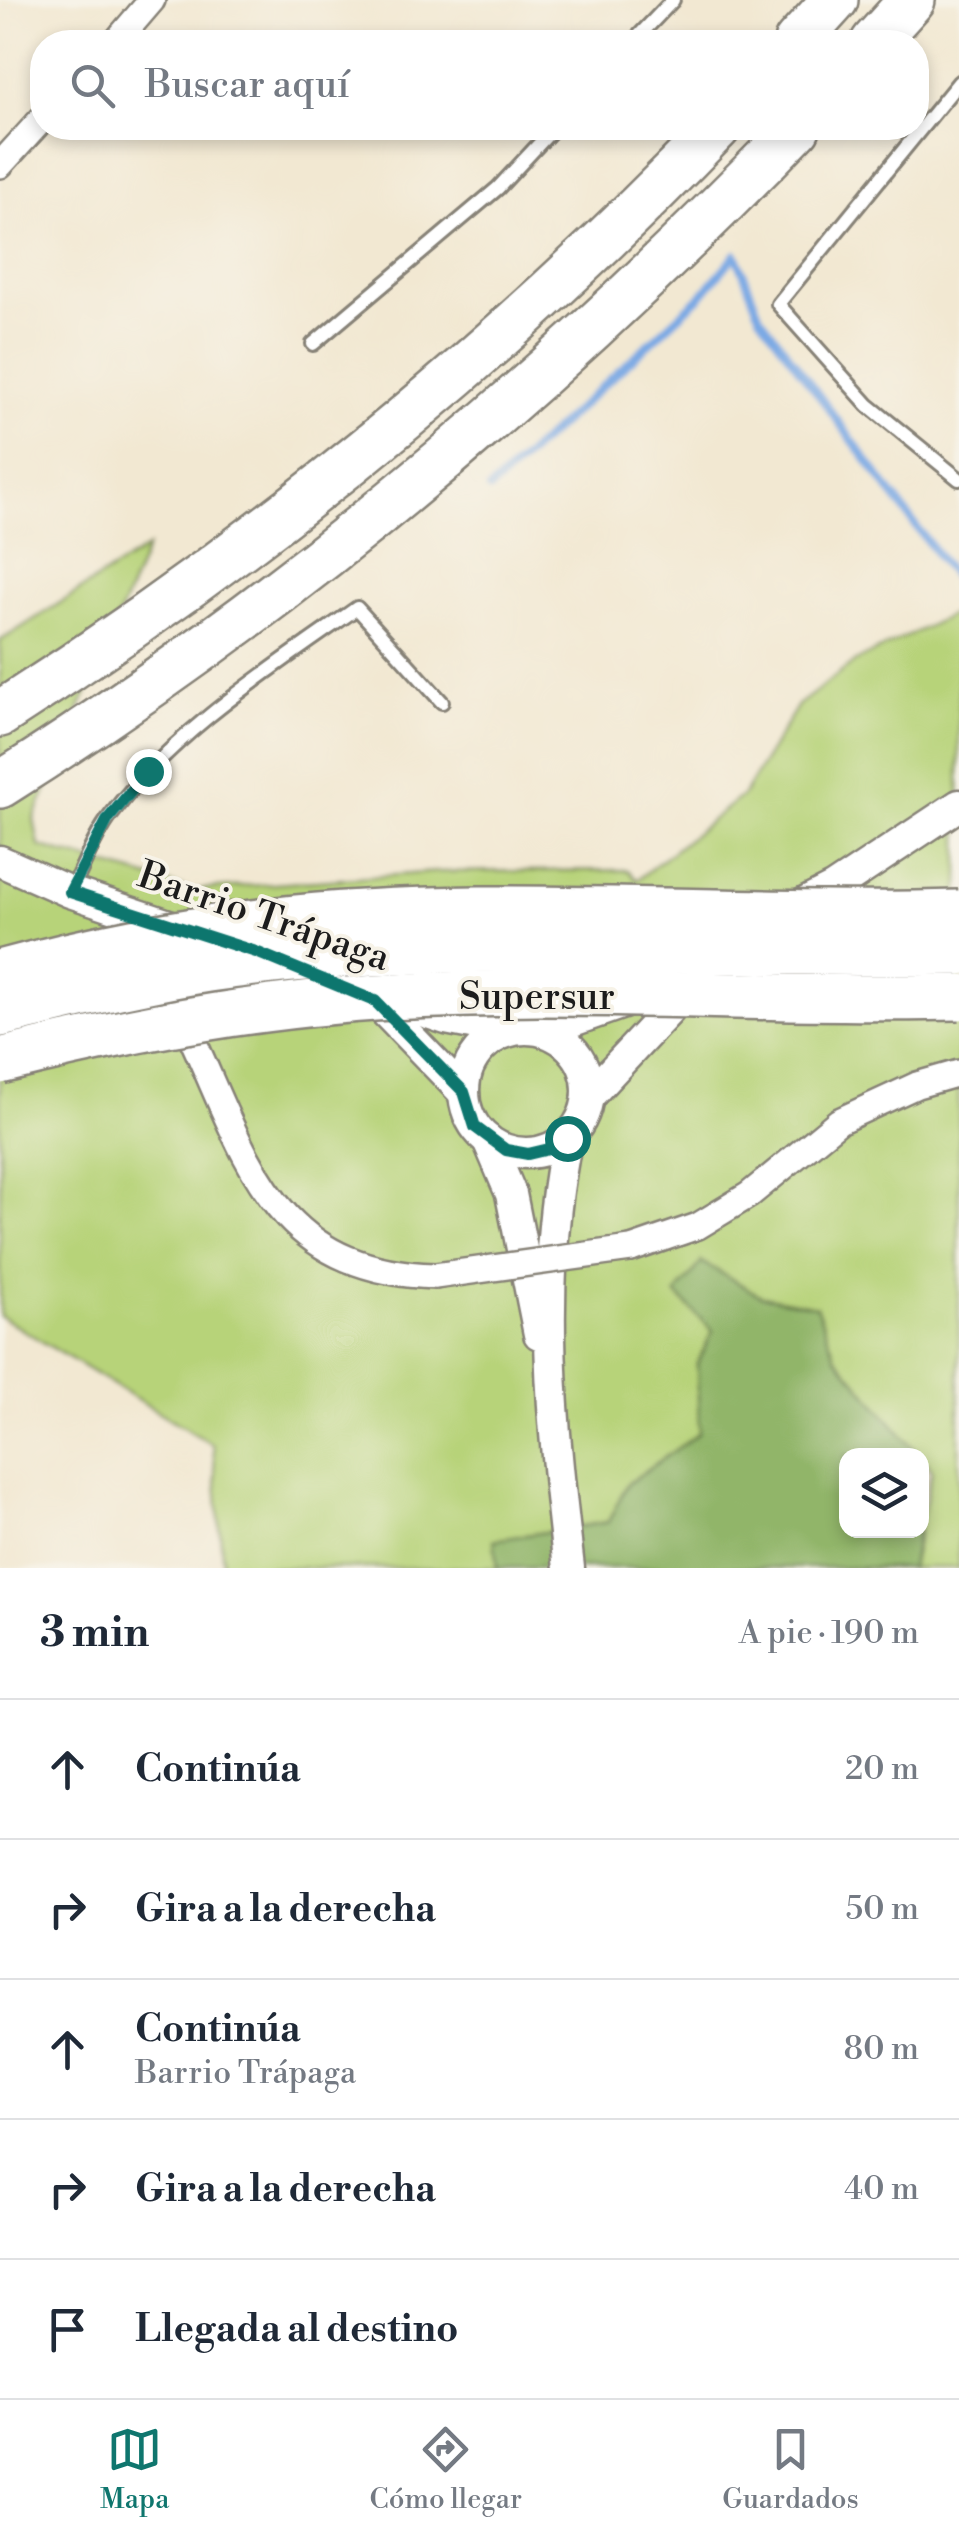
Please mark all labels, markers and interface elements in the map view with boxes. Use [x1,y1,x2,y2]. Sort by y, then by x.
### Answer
search box [30,30,929,140]
icon: search [65,58,120,113]
text: Buscar aquí [145,62,350,109]
route end [126,749,172,795]
street label: Barrio Trápaga [131,852,397,982]
street label: Supersur [459,974,615,1021]
route start [545,1116,591,1162]
map controls [839,1448,929,1538]
button: layers [839,1448,929,1538]
text: 3 min [40,1607,149,1660]
text: A pie · 190 m [739,1613,919,1653]
icon: ahead [40,1742,95,1797]
text: Continúa [135,1746,301,1793]
text: 20 m [845,1749,919,1789]
icon: right [40,1882,95,1937]
text: Gira a la derecha [135,1886,436,1933]
text: 50 m [846,1889,919,1929]
text: Continúa [135,2006,301,2053]
icon: ahead [40,2022,95,2077]
text: 80 m [844,2029,919,2069]
text: Barrio Trápaga [135,2053,356,2093]
icon: right [40,2162,95,2217]
text: Gira a la derecha [135,2166,436,2213]
text: 40 m [844,2169,919,2209]
icon: arrive [40,2302,95,2357]
text: Llegada al destino [135,2306,458,2353]
tab: Mapa [100,2422,169,2517]
tab: Cómo llegar [370,2422,522,2517]
tab: Guardados [722,2422,859,2517]

